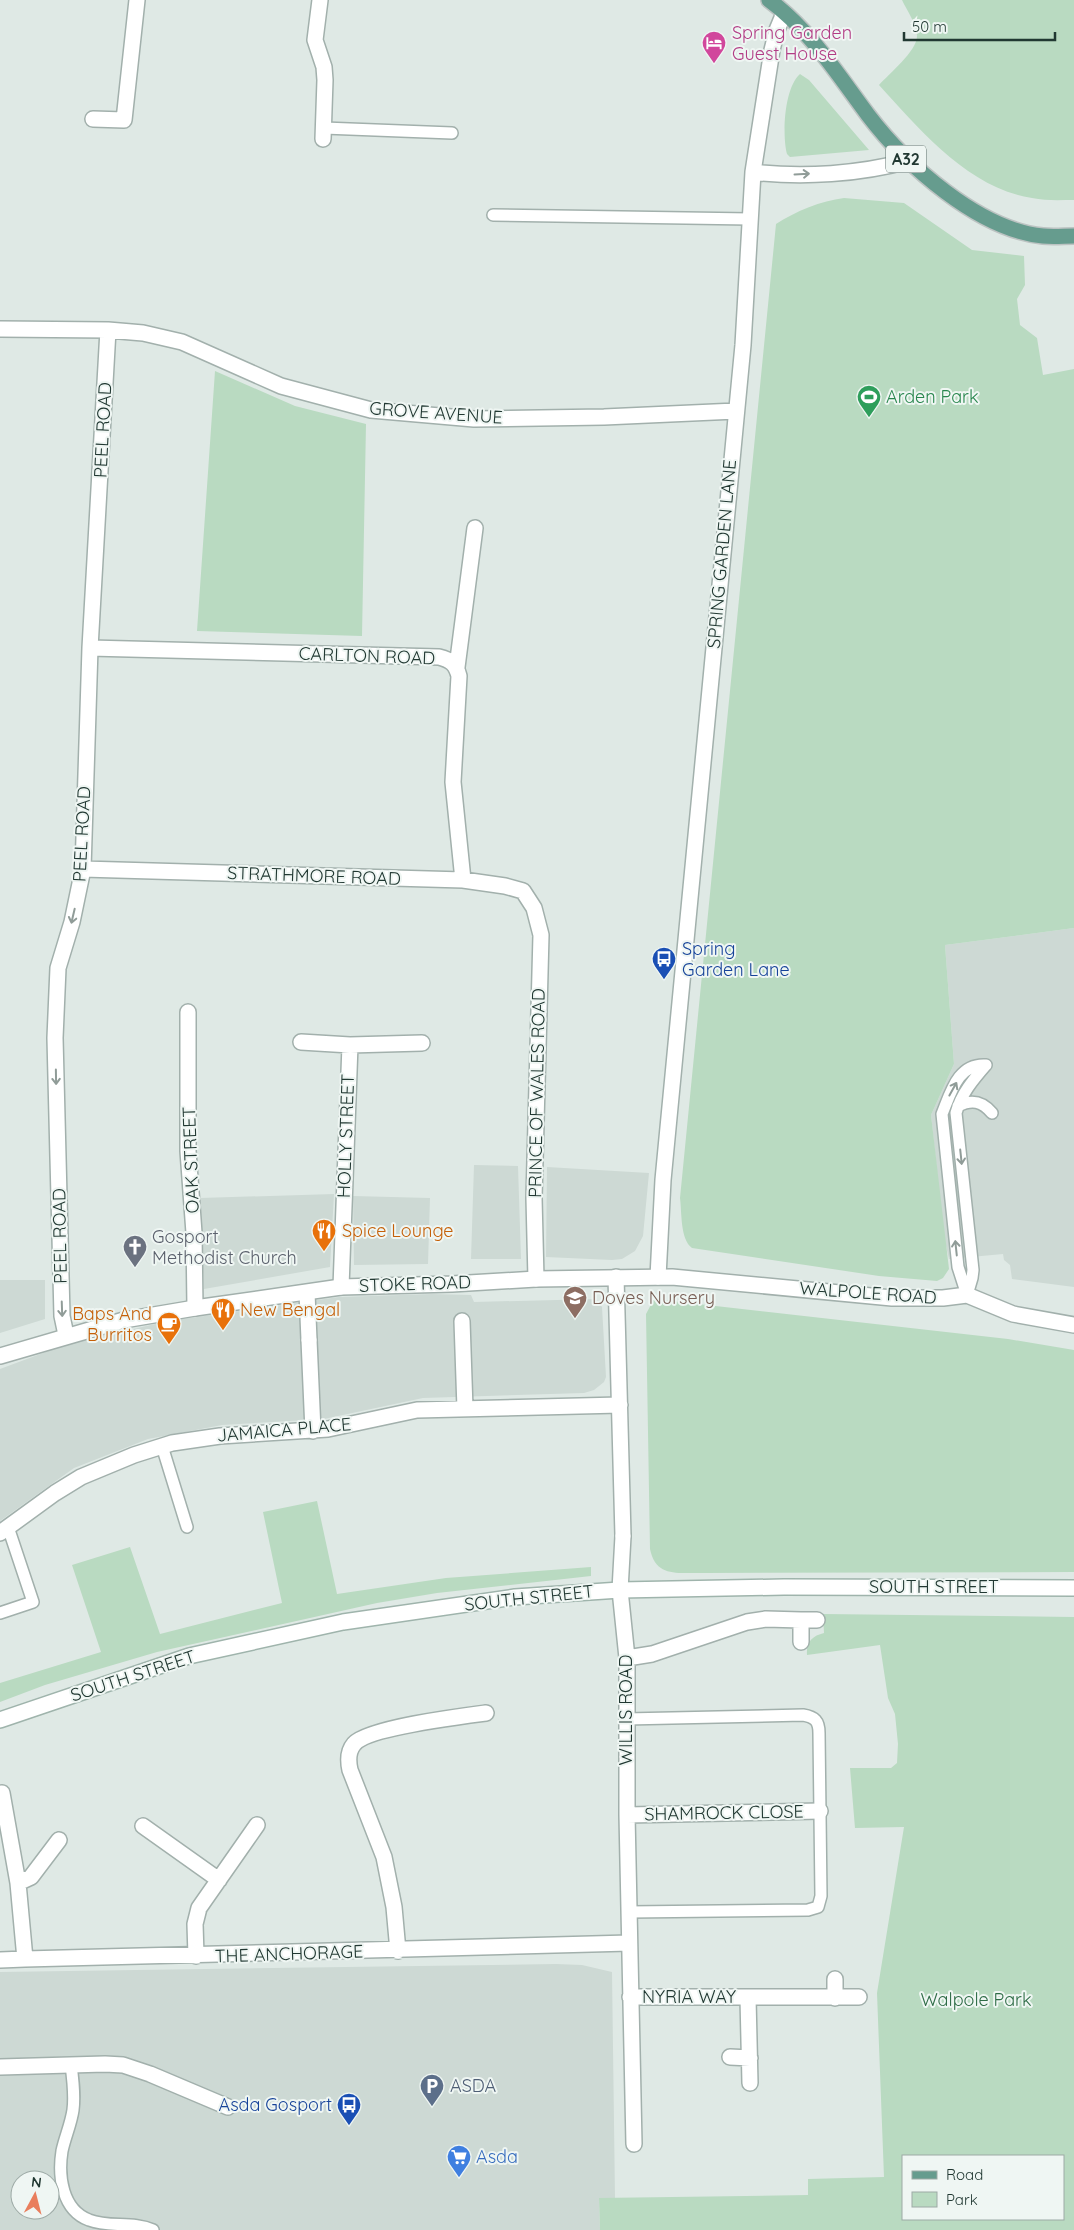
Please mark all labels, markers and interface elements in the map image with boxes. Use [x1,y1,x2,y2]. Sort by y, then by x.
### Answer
scale bar [904,10,1055,42]
text: 50 m [912,17,947,36]
place label: Spring Garden Guest House [732,21,852,65]
hotel icon: Spring Garden Guest House [701,30,727,64]
road number: A32 [886,146,926,172]
one-way arrow [794,170,810,179]
street label: PEEL ROAD [89,381,116,478]
sports icon: Arden Park [856,384,882,418]
place label: Arden Park [886,385,979,408]
street label: GROVE AVENUE [369,396,503,429]
street label: SPRING GARDEN LANE [702,458,741,650]
street label: CARLTON ROAD [298,642,436,669]
street label: PEEL ROAD [68,785,95,882]
street label: STRATHMORE ROAD [227,861,401,890]
one-way arrow [68,908,77,924]
place label: Spring Garden Lane [682,937,790,981]
bus stop icon: Spring Garden Lane [651,946,677,980]
street label: PRINCE OF WALES ROAD [523,988,550,1198]
one-way arrow [51,1068,61,1084]
street label: HOLLY STREET [332,1073,359,1198]
one-way arrow [948,1081,958,1096]
street label: OAK STREET [177,1106,204,1214]
one-way arrow [956,1149,966,1165]
street label: PEEL ROAD [47,1188,72,1284]
restaurant icon: Spice Lounge [311,1218,337,1252]
place label: Spice Lounge [342,1219,453,1242]
place label: Gosport Methodist Church [152,1225,297,1269]
church icon: Gosport Methodist Church [122,1234,148,1268]
one-way arrow [952,1240,961,1256]
street label: STOKE ROAD [359,1270,471,1297]
street label: WALPOLE ROAD [799,1276,938,1309]
school or university icon: Doves Nursery [562,1285,588,1319]
place label: Doves Nursery [592,1286,715,1309]
restaurant icon: New Bengal [210,1297,236,1331]
place label: New Bengal [240,1298,340,1321]
one-way arrow [57,1300,67,1317]
place label: Baps And Burritos [72,1302,152,1346]
cafe icon: Baps And Burritos [156,1311,182,1345]
street label: JAMAICA PLACE [216,1412,352,1447]
street label: SOUTH STREET [869,1575,999,1598]
street label: SOUTH STREET [463,1579,595,1616]
street label: SOUTH STREET [68,1644,198,1707]
street label: WILLIS ROAD [614,1655,637,1765]
street label: SHAMROCK CLOSE [644,1800,804,1825]
street label: THE ANCHORAGE [214,1939,364,1968]
street label: NYRIA WAY [642,1985,736,2008]
park label: Walpole Park [920,1988,1032,2011]
parking icon: ASDA [419,2073,445,2107]
place label: ASDA [450,2074,497,2097]
bus stop icon: Asda Gosport [336,2092,362,2126]
place label: Asda Gosport [219,2093,332,2116]
supermarket icon: Asda [446,2144,472,2178]
place label: Asda [476,2145,518,2168]
legend [902,2155,1064,2220]
text: Road [946,2165,983,2184]
north arrow [10,2170,60,2220]
text: N [30,2173,43,2192]
text: Park [946,2190,978,2209]

